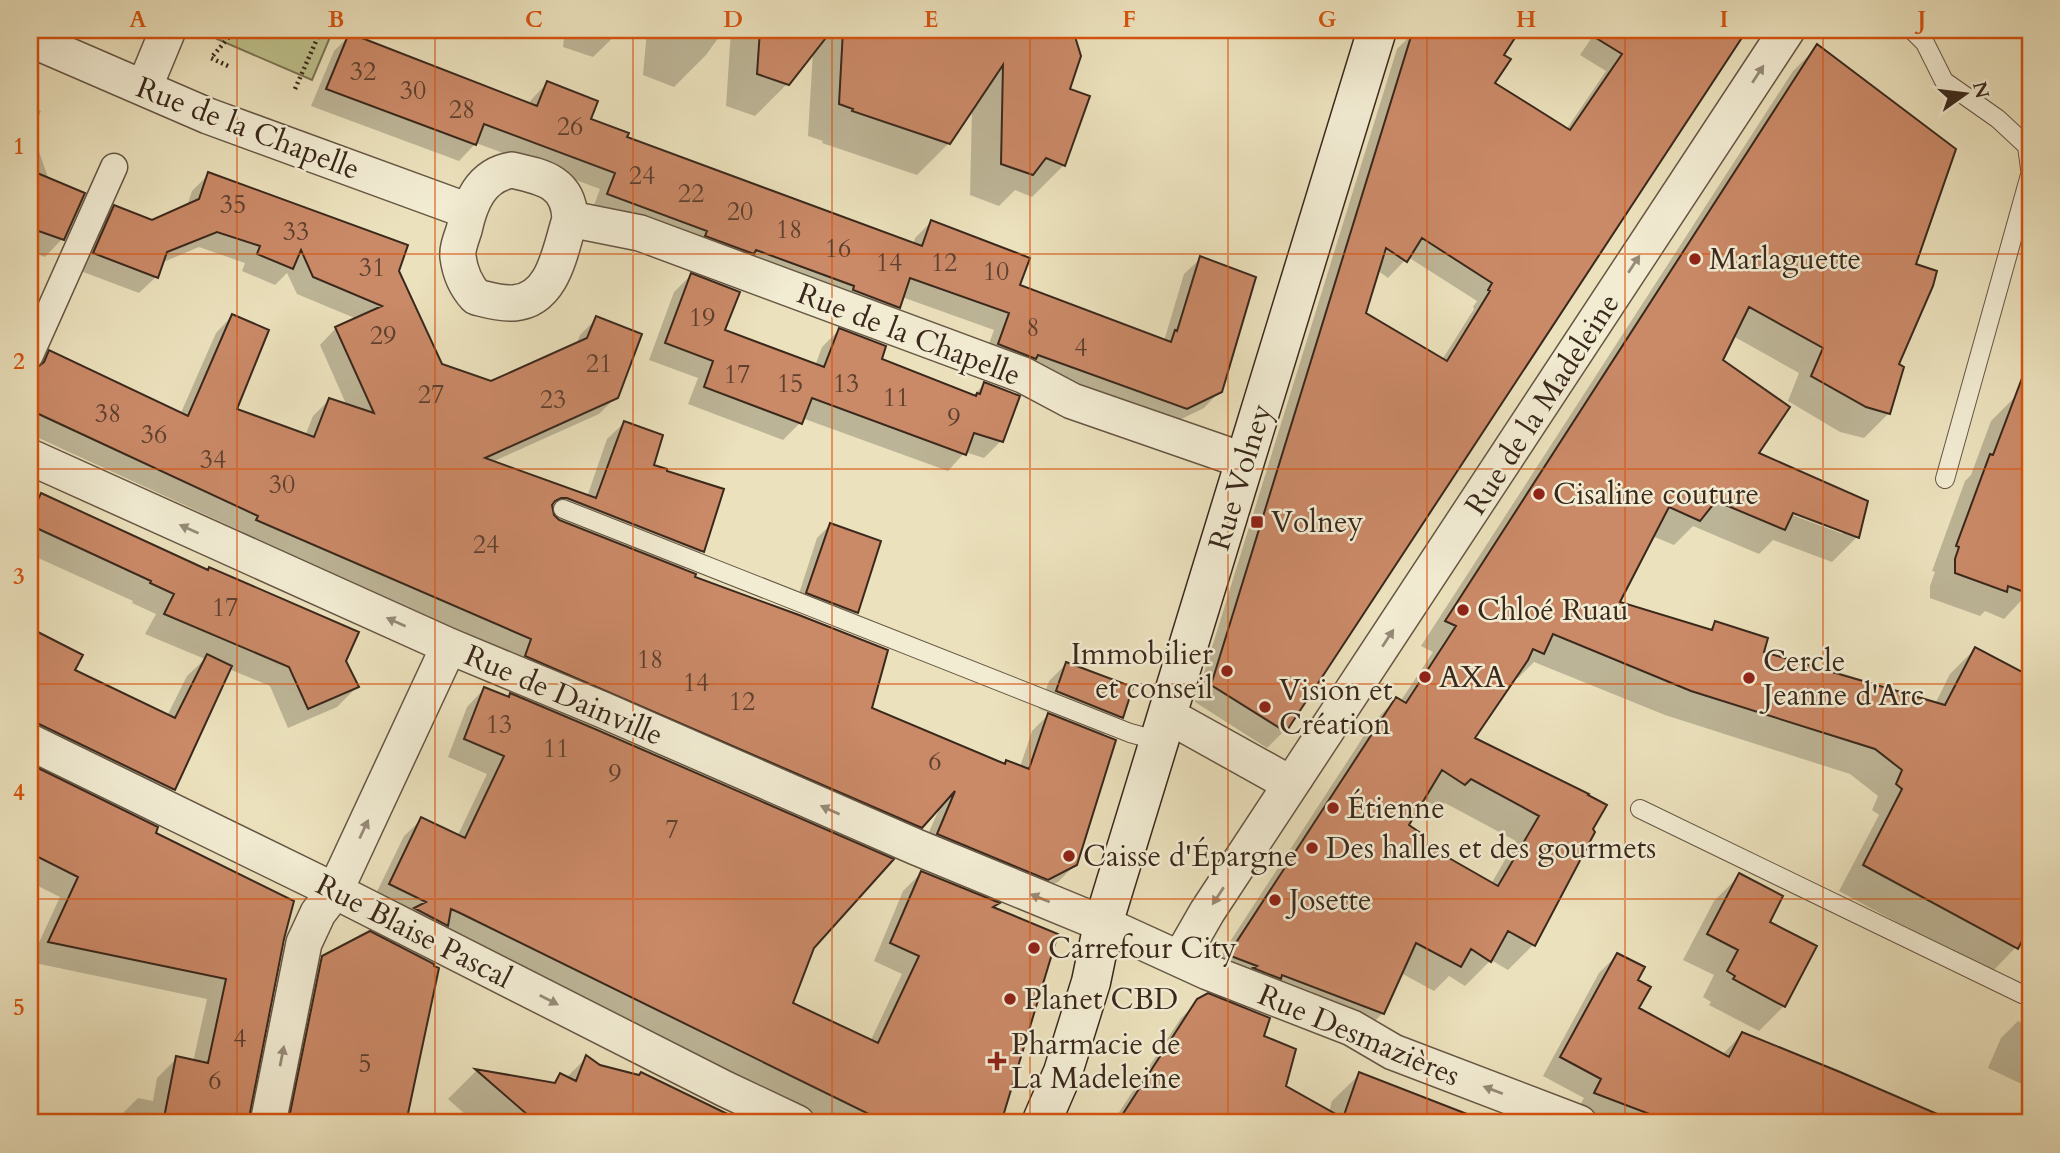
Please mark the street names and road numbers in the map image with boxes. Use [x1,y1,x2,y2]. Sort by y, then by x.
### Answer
street label: Rue de la Chapelle [130,67,365,190]
street label: Rue de la Chapelle [791,273,1026,396]
street label: Rue de la Madeleine [1455,286,1629,523]
street label: Rue Volney [1199,399,1282,556]
street label: Rue de Dainville [458,635,669,756]
street label: Rue Blaise Pascal [309,864,519,999]
street label: Rue Desmazières [1252,975,1466,1096]

